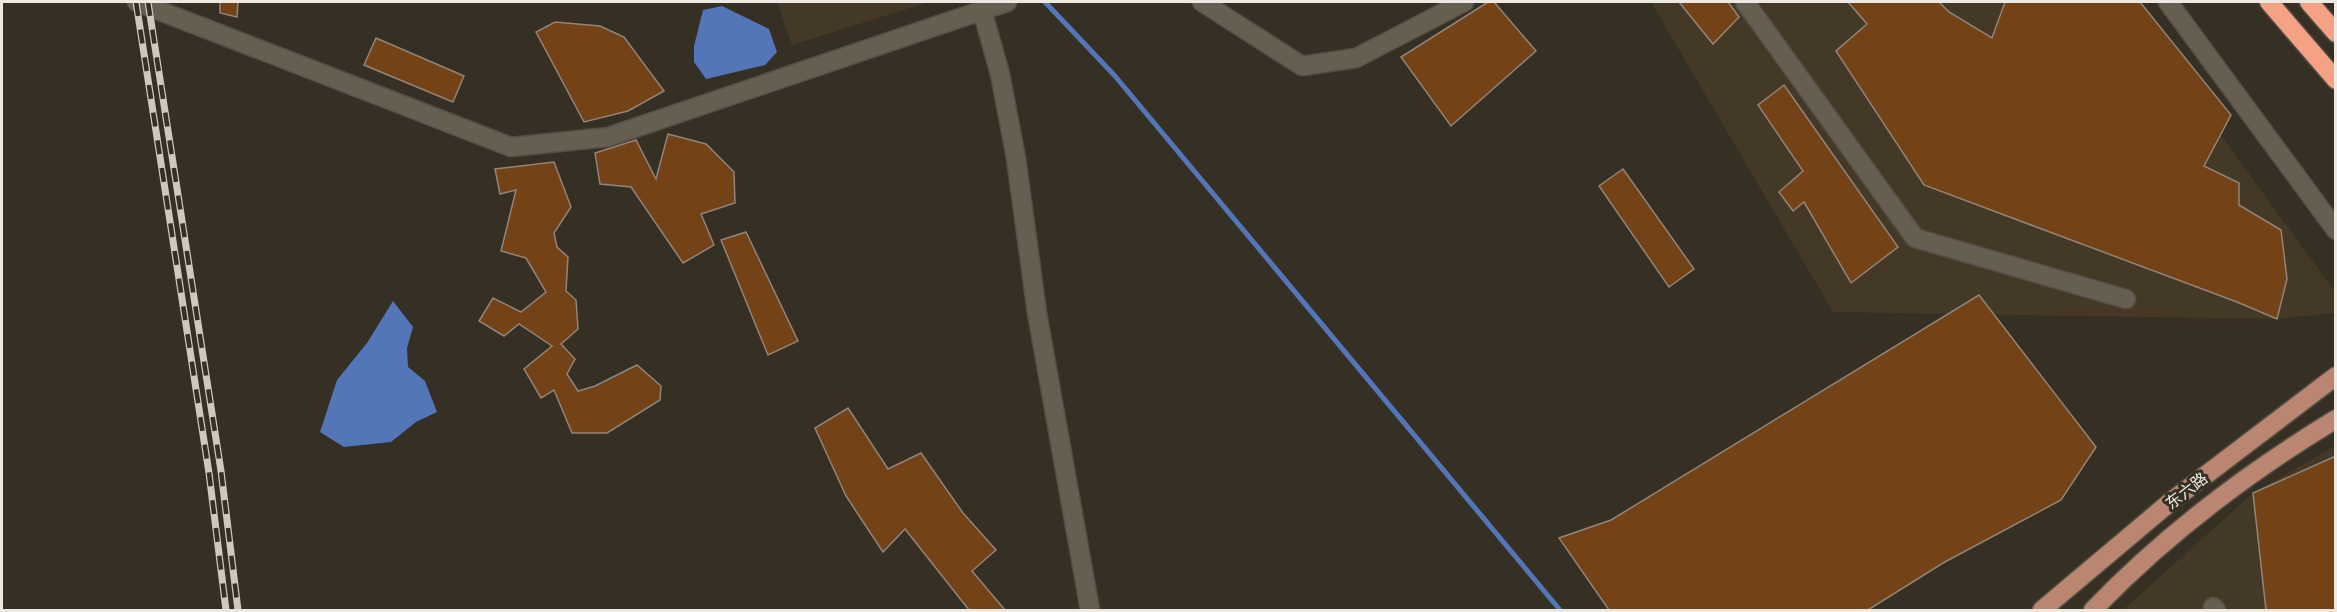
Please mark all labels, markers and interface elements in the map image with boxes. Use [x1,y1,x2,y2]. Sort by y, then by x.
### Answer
street label: 东六路 [2161,468,2211,512]

